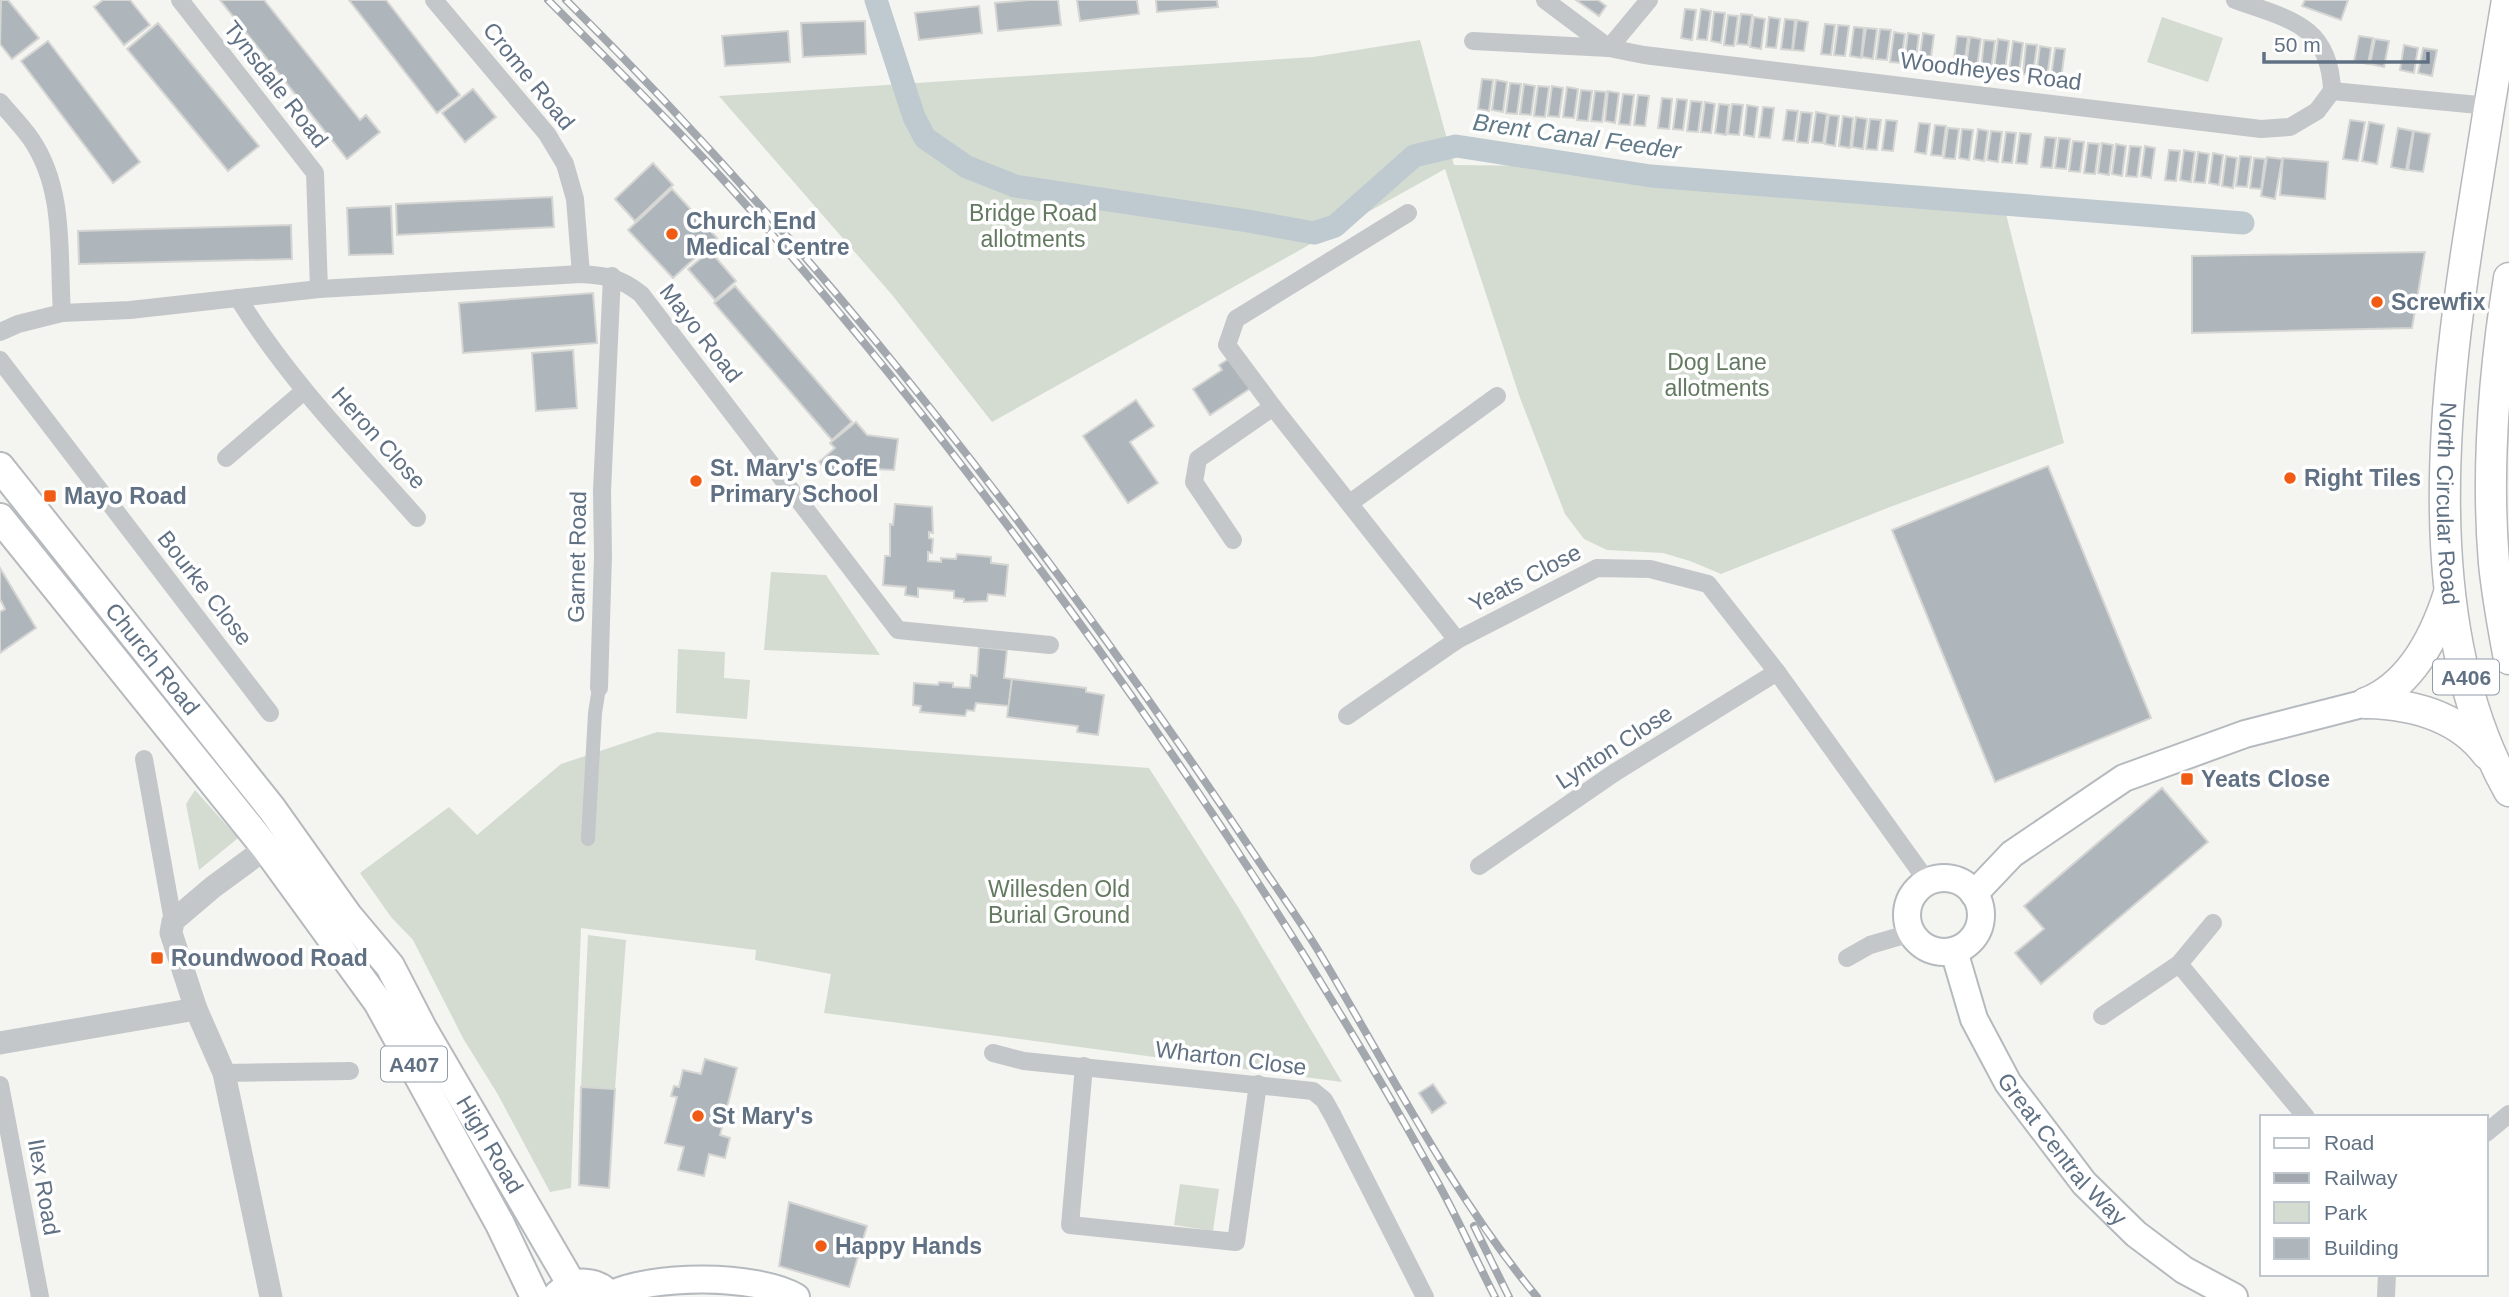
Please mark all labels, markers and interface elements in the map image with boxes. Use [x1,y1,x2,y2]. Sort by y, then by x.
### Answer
street label: Tynsdale Road [219,16,333,152]
street label: Crome Road [478,17,580,135]
scale bar [2264,21,2428,65]
text: 50 m [2274,33,2321,56]
street label: Woodheyes Road [1899,47,2083,95]
water label: Brent Canal Feeder [1471,108,1684,164]
park label: Bridge Road allotments [969,200,1097,252]
place label: Church End Medical Centre [686,208,850,260]
marker: Church End Medical Centre [664,226,680,242]
street label: Mayo Road [655,279,747,387]
place label: Screwfix [2391,289,2486,315]
marker: Screwfix [2369,294,2385,310]
park label: Dog Lane allotments [1665,349,1769,401]
street label: Heron Close [327,382,431,494]
street label: North Circular Road [2432,401,2464,607]
place label: St. Mary's CofE Primary School [710,455,879,507]
place label: Right Tiles [2304,465,2421,491]
marker: Right Tiles [2282,470,2298,486]
marker: St. Mary's CofE Primary School [688,473,704,489]
place label: Mayo Road [64,483,187,509]
marker: Mayo Road [42,488,58,504]
street label: Garnet Road [563,491,591,623]
street label: Bourke Close [152,526,258,650]
street label: Yeats Close [1465,539,1585,617]
street label: Church Road [100,598,205,720]
road number: A406 [2433,660,2499,694]
street label: Lynton Close [1551,700,1677,794]
place label: Yeats Close [2201,766,2330,792]
marker: Yeats Close [2179,771,2195,787]
park label: Willesden Old Burial Ground [988,876,1130,928]
place label: Roundwood Road [171,945,368,971]
marker: Roundwood Road [149,950,165,966]
street label: Wharton Close [1154,1036,1308,1080]
road number: A407 [381,1046,447,1082]
street label: Great Central Way [1992,1069,2133,1231]
street label: High Road [451,1091,529,1198]
place label: St Mary's [712,1103,813,1129]
marker: St Mary's [690,1108,706,1124]
legend [2260,1115,2488,1276]
text: Road [2324,1131,2374,1154]
street label: Ilex Road [23,1137,65,1237]
text: Railway [2324,1166,2398,1189]
text: Park [2324,1201,2368,1224]
place label: Happy Hands [835,1233,982,1259]
text: Building [2324,1236,2399,1259]
marker: Happy Hands [813,1238,829,1254]

